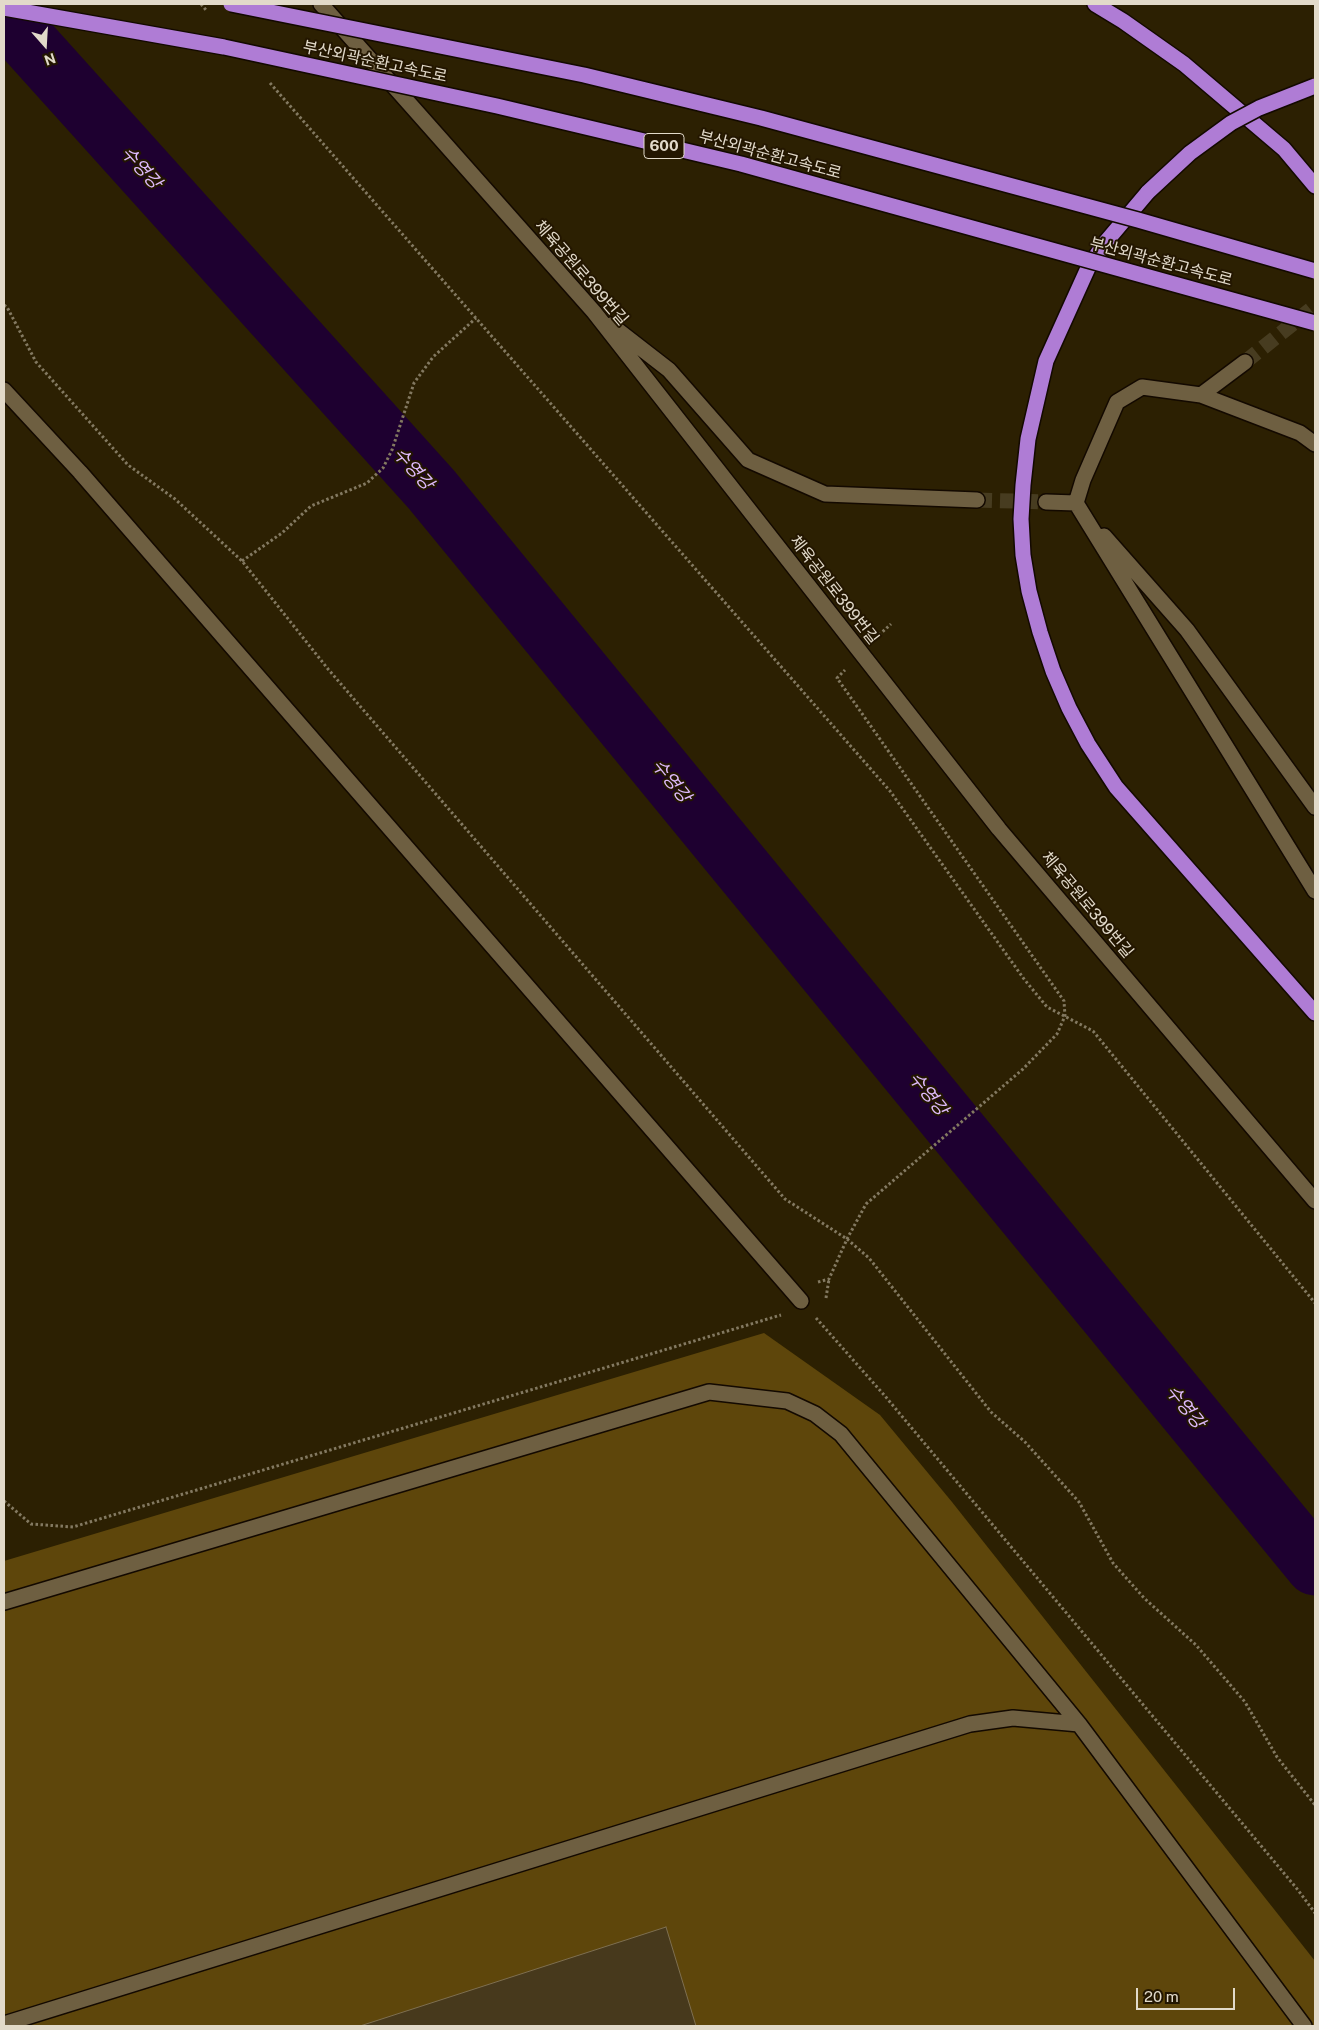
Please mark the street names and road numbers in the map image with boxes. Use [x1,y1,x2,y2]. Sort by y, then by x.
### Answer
street label: 부산외곽순환고속도로 [301,37,449,87]
street label: 부산외곽순환고속도로 [696,127,844,183]
road number: 600 [644,134,684,158]
street label: 체육공원로399번길 [530,217,632,329]
street label: 부산외곽순환고속도로 [1087,234,1235,290]
street label: 체육공원로399번길 [786,532,882,648]
street label: 체육공원로399번길 [1037,848,1137,962]

